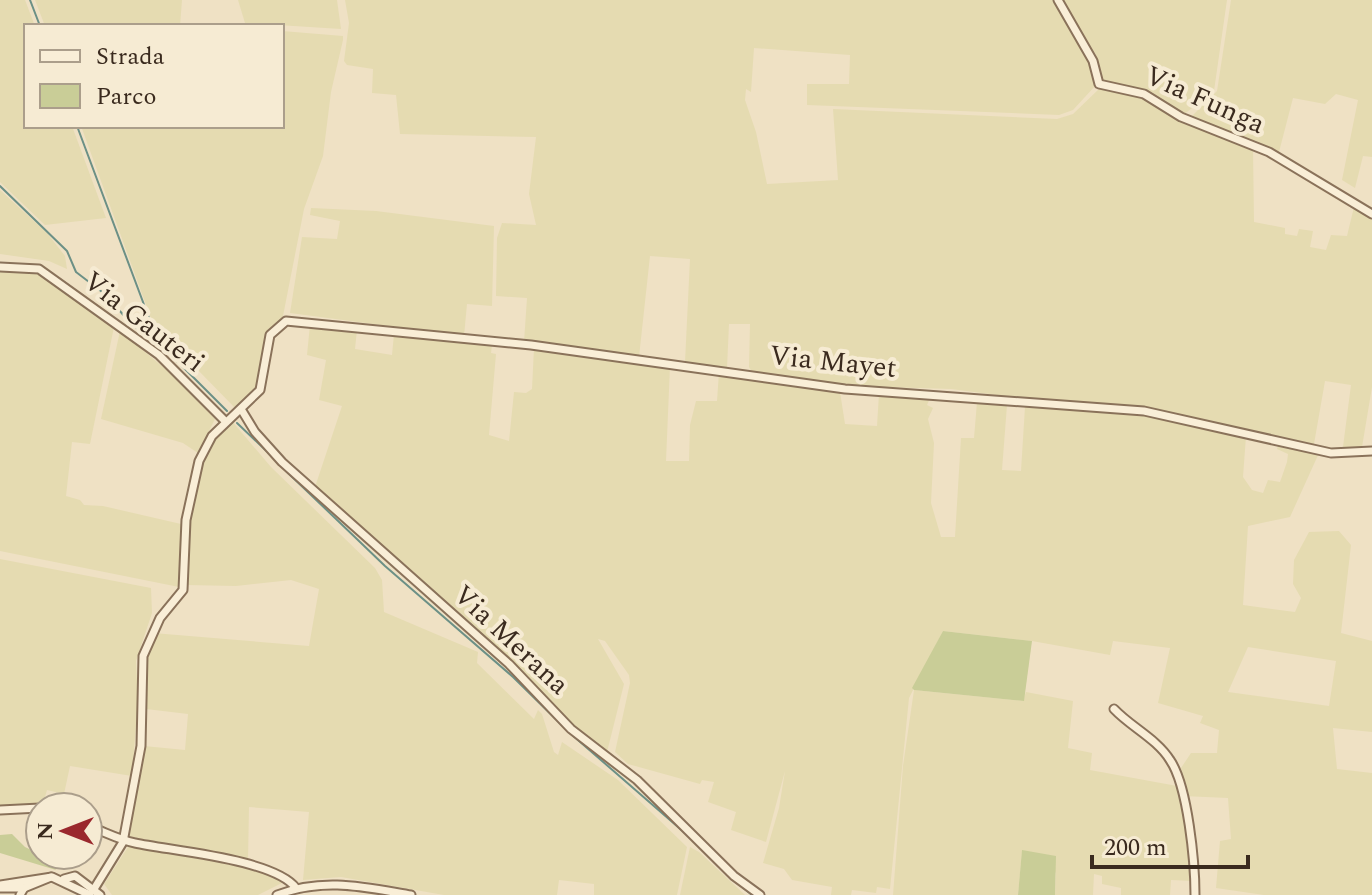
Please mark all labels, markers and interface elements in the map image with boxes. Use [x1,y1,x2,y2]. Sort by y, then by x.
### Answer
legend [24,24,284,128]
text: Strada [96,39,165,75]
street label: Via Funga [1138,54,1272,146]
text: Parco [96,79,157,115]
street label: Via Gauteri [74,261,214,383]
street label: Via Mayet [767,334,899,390]
street label: Via Merana [443,575,579,706]
north arrow [24,791,104,871]
scale bar [1092,819,1248,869]
text: N [29,822,62,840]
text: 200 m [1104,830,1167,866]

